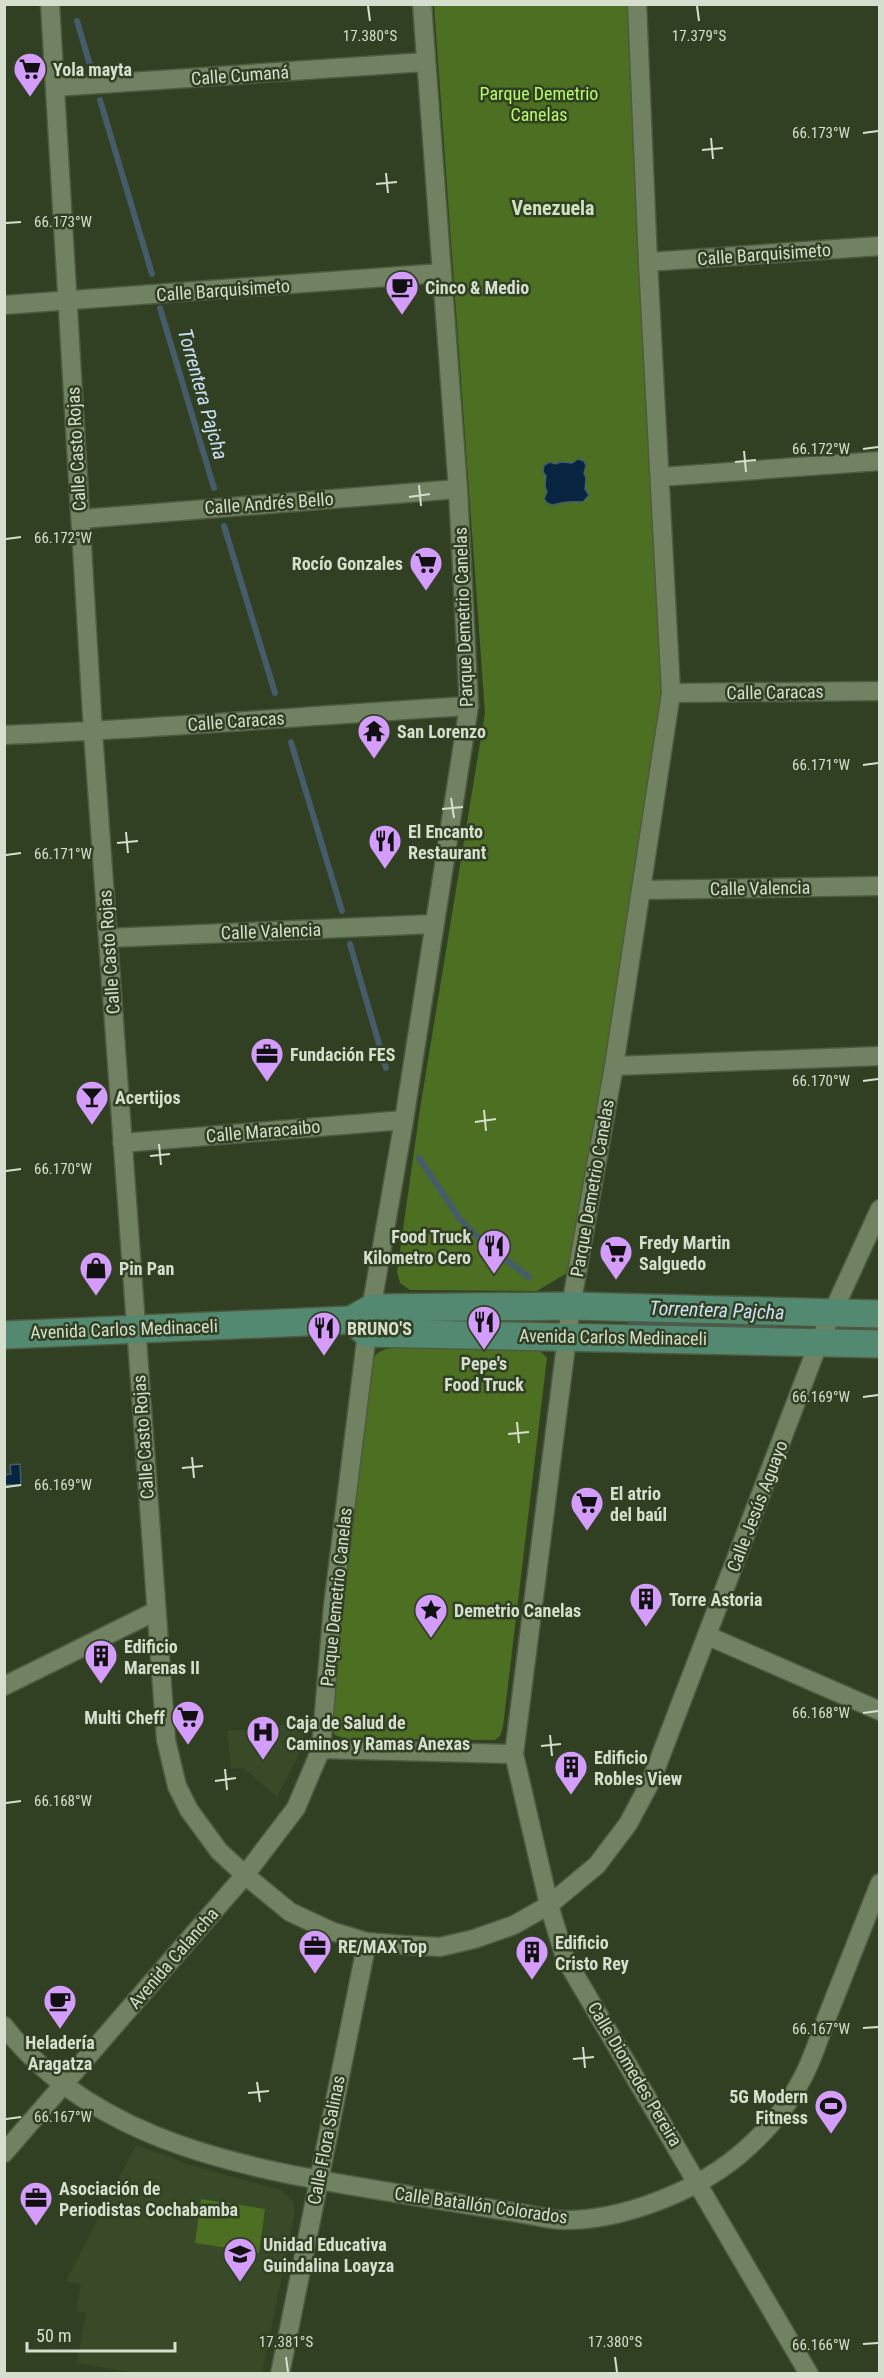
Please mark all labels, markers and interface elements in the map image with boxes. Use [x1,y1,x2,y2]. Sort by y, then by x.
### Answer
text: 17.380°S [343,27,397,45]
text: 17.379°S [672,27,726,45]
supermarket icon: Yola mayta [12,51,48,98]
place label: Yola mayta [53,59,132,80]
street label: Calle Cumaná [190,61,290,89]
park label: Parque Demetrio Canelas [480,83,598,125]
text: 66.173°W [792,124,851,142]
district label: Venezuela [511,196,595,220]
text: 66.173°W [34,213,93,231]
street label: Calle Barquisimeto [697,239,831,269]
cafe icon: Cinco & Medio [384,269,420,316]
street label: Calle Barquisimeto [156,275,290,305]
place label: Cinco & Medio [425,277,529,298]
water label: Torrentera Pajcha [173,326,233,462]
street label: Calle Casto Rojas [62,386,90,512]
text: 66.172°W [792,440,851,458]
street label: Calle Andrés Bello [204,488,334,518]
street label: Parque Demetrio Canelas [449,527,477,707]
text: 66.172°W [34,529,93,547]
supermarket icon: Rocío Gonzales [408,545,444,592]
place label: Rocío Gonzales [292,553,403,574]
street label: Calle Caracas [726,681,824,703]
street label: Calle Caracas [187,707,285,735]
temple icon: San Lorenzo [356,713,392,760]
place label: San Lorenzo [397,721,486,742]
text: 66.171°W [792,756,851,774]
place label: El Encanto Restaurant [408,821,487,863]
restaurant icon: El Encanto Restaurant [367,823,403,870]
text: 66.171°W [34,845,93,863]
street label: Calle Valencia [710,877,810,899]
street label: Calle Casto Rojas [94,889,124,1015]
street label: Calle Valencia [221,919,321,943]
office icon: Fundación FES [249,1036,285,1083]
place label: Fundación FES [290,1044,396,1065]
text: 66.170°W [792,1072,851,1090]
bar icon: Acertijos [74,1079,110,1126]
place label: Acertijos [115,1087,181,1108]
street label: Parque Demetrio Canelas [566,1098,618,1278]
street label: Calle Maracaibo [205,1116,321,1146]
text: 66.170°W [34,1160,93,1178]
place label: Food Truck Kilometro Cero [363,1226,471,1268]
restaurant icon: Food Truck Kilometro Cero [476,1228,512,1275]
place label: Fredy Martin Salguedo [639,1232,730,1274]
supermarket icon: Fredy Martin Salguedo [598,1234,634,1281]
shop icon: Pin Pan [78,1250,114,1297]
place label: Pin Pan [119,1258,174,1279]
water label: Torrentera Pajcha [649,1296,785,1324]
restaurant icon: Pepe's Food Truck [466,1304,502,1351]
restaurant icon: BRUNO'S [306,1310,342,1357]
street label: Avenida Carlos Medinaceli [30,1315,218,1343]
place label: BRUNO'S [347,1318,412,1339]
street label: Avenida Carlos Medinaceli [519,1325,707,1349]
place label: Pepe's Food Truck [444,1353,524,1395]
street label: Calle Casto Rojas [128,1374,158,1500]
text: 66.169°W [792,1388,851,1406]
street label: Calle Jesús Aguayo [722,1437,792,1575]
text: 66.169°W [34,1476,93,1494]
place label: El atrio del baúl [610,1483,667,1525]
supermarket icon: El atrio del baúl [569,1485,605,1532]
street label: Parque Demetrio Canelas [316,1506,356,1688]
building icon: Torre Astoria [628,1581,664,1628]
place label: Torre Astoria [669,1589,763,1610]
place icon: Demetrio Canelas [413,1592,449,1639]
place label: Demetrio Canelas [454,1600,581,1621]
place label: Edificio Marenas II [124,1636,200,1678]
building icon: Edificio Marenas II [83,1638,119,1685]
supermarket icon: Multi Cheff [170,1699,206,1746]
text: 66.168°W [792,1704,851,1722]
place label: Multi Cheff [84,1707,165,1728]
place label: Caja de Salud de Caminos y Ramas Anexas [286,1712,470,1754]
hospital icon: Caja de Salud de Caminos y Ramas Anexas [245,1714,281,1761]
place label: Edificio Robles View [594,1747,683,1789]
building icon: Edificio Robles View [553,1749,589,1796]
text: 66.168°W [34,1792,93,1810]
street label: Avenida Calancha [124,1903,222,2013]
office icon: RE/MAX Top [297,1928,333,1975]
place label: Edificio Cristo Rey [555,1932,629,1974]
building icon: Edificio Cristo Rey [514,1934,550,1981]
place label: RE/MAX Top [338,1936,427,1957]
cafe icon: Heladería Aragatza [42,1983,78,2030]
street label: Calle Diomedes Pereira [584,1998,686,2150]
text: 66.167°W [792,2020,851,2038]
place label: Heladería Aragatza [25,2032,95,2074]
street label: Calle Flora Salinas [303,2074,349,2206]
place label: 5G Modern Fitness [729,2086,808,2128]
sports icon: 5G Modern Fitness [813,2088,849,2135]
text: 66.167°W [34,2108,93,2126]
place label: Asociación de Periodistas Cochabamba [59,2178,238,2220]
office icon: Asociación de Periodistas Cochabamba [18,2180,54,2227]
street label: Calle Batallón Colorados [393,2182,569,2228]
place label: Unidad Educativa Guindalina Loayza [263,2234,394,2276]
school or university icon: Unidad Educativa Guindalina Loayza [222,2236,258,2283]
scale bar [27,2315,176,2353]
text: 50 m [36,2325,71,2346]
text: 17.381°S [259,2333,313,2351]
text: 17.380°S [588,2333,642,2351]
text: 66.166°W [792,2336,851,2354]

